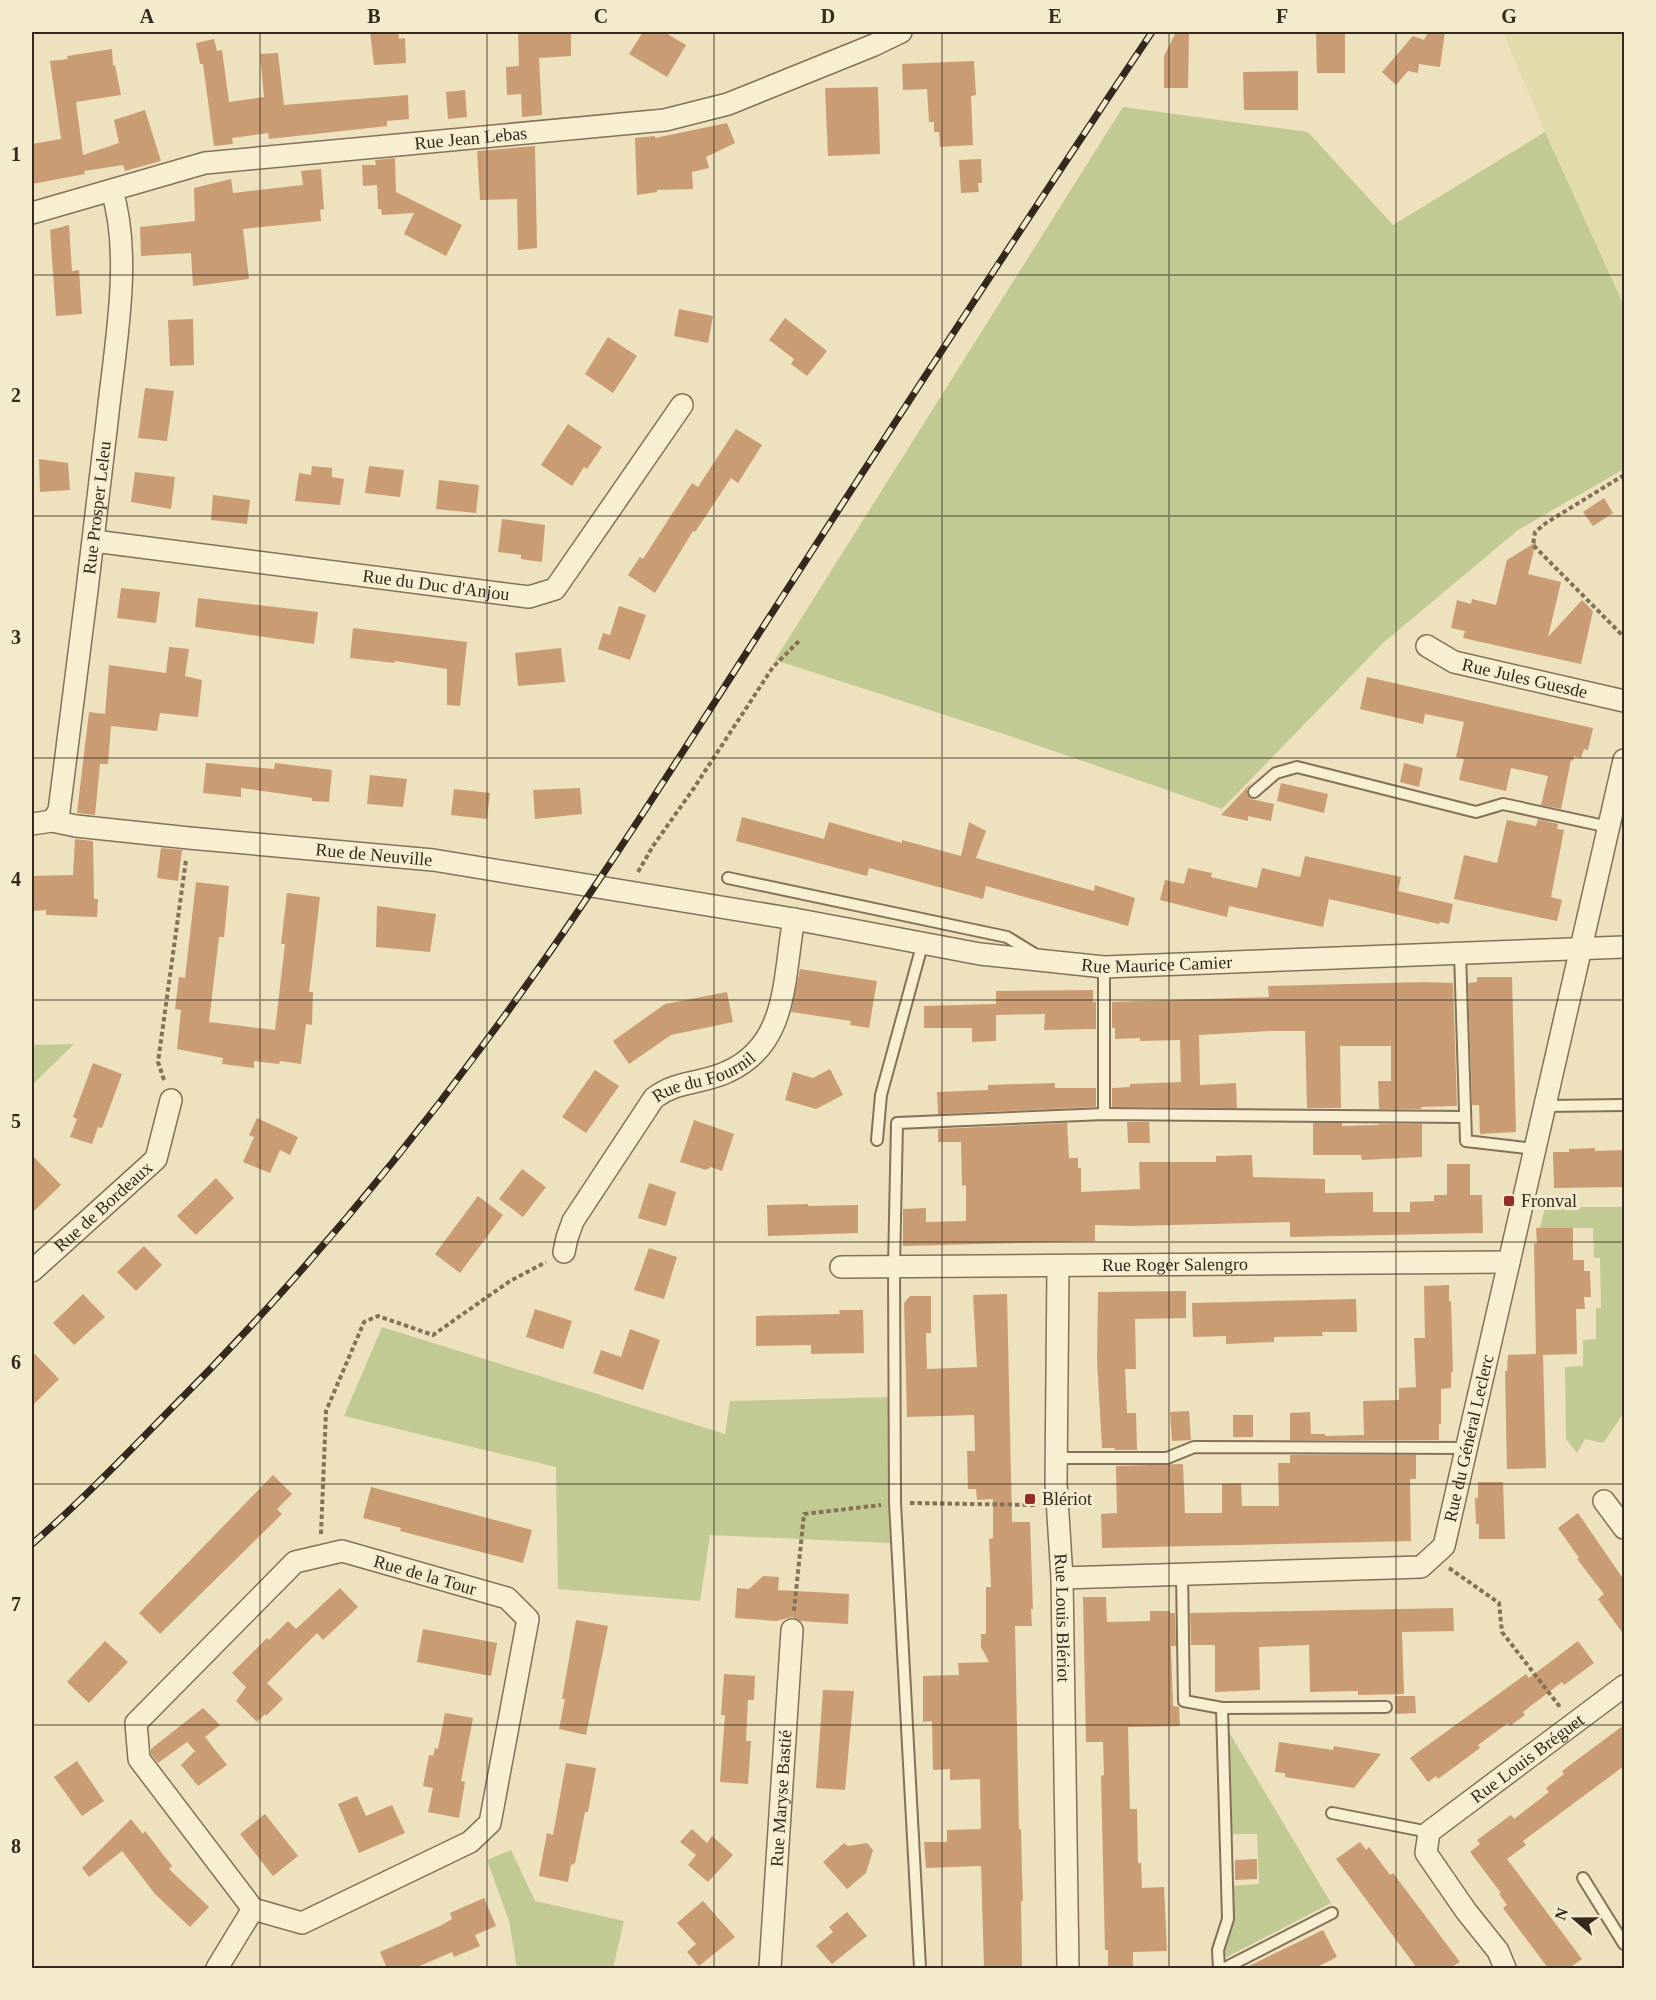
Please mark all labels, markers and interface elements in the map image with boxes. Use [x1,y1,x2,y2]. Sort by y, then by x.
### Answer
text: A [140,5,155,27]
text: B [367,5,381,27]
text: C [594,5,608,27]
text: D [821,5,835,27]
text: E [1048,5,1062,27]
text: F [1276,5,1288,27]
text: G [1501,5,1517,27]
street label: Rue Jean Lebas [414,123,528,153]
text: 1 [11,143,21,165]
text: 2 [11,384,21,406]
street label: Rue Prosper Leleu [79,440,115,575]
street label: Rue du Duc d'Anjou [362,566,511,604]
text: 3 [11,626,21,648]
street label: Rue Jules Guesde [1460,654,1589,702]
street label: Rue de Neuville [315,839,433,870]
text: 4 [11,868,21,890]
street label: Rue Maurice Camier [1080,952,1233,977]
street label: Rue du Fournil [649,1048,759,1106]
text: 5 [11,1110,21,1132]
street label: Rue de Bordeaux [50,1157,156,1256]
place label: Fronval [1521,1191,1577,1211]
marker: Fronval [1502,1194,1516,1208]
street label: Rue Roger Salengro [1102,1254,1248,1275]
text: 6 [11,1351,21,1373]
street label: Rue du Général Leclerc [1440,1352,1498,1524]
place label: Blériot [1042,1489,1092,1509]
marker: Blériot [1023,1492,1037,1506]
street label: Rue de la Tour [371,1551,479,1599]
street label: Rue Louis Blériot [1050,1553,1074,1682]
text: 7 [11,1593,21,1615]
street label: Rue Louis Bréguet [1467,1710,1588,1807]
street label: Rue Maryse Bastié [767,1729,795,1867]
text: 8 [11,1835,21,1857]
north arrow [1545,1889,1605,1949]
text: N [1551,1905,1571,1922]

